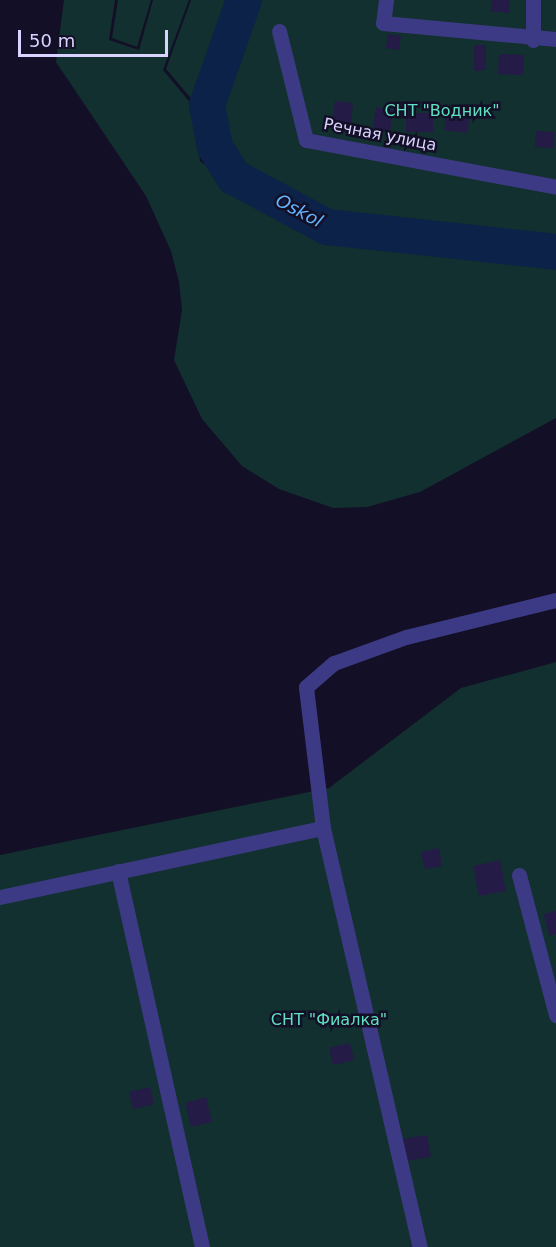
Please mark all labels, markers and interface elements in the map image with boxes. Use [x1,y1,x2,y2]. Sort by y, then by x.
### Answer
scale bar [21,18,171,56]
text: 50 m [29,30,75,51]
park label: СНТ "Водник" [384,101,500,121]
street label: Речная улица [322,115,438,155]
water label: Oskol [272,190,326,232]
park label: СНТ "Фиалка" [271,1010,387,1030]

